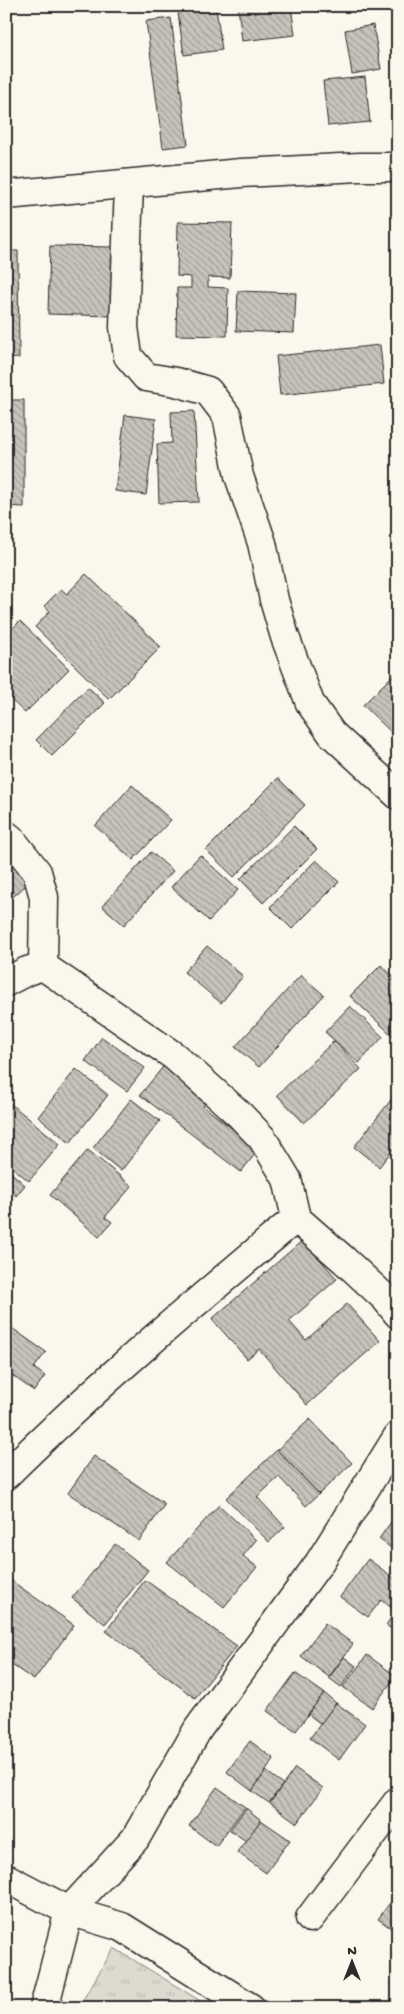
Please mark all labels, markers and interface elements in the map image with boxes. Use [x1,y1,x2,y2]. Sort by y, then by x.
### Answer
north arrow [326,1936,376,1986]
text: N [347,1943,357,1960]

